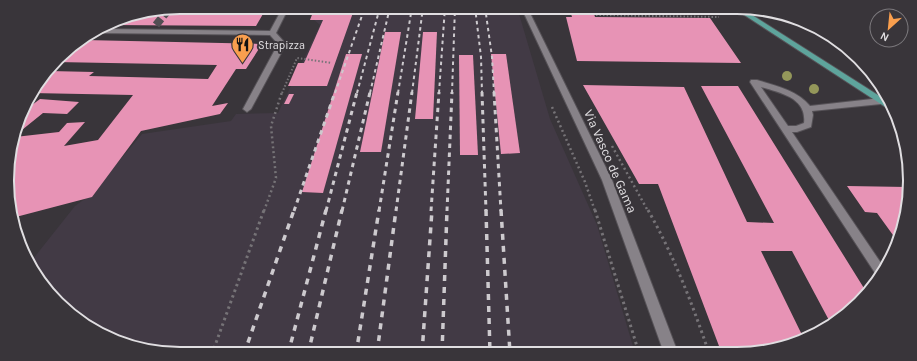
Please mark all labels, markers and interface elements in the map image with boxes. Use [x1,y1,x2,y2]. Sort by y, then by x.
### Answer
north arrow [869,8,909,48]
text: N [878,29,891,44]
restaurant icon: Strapizza [229,32,255,65]
place label: Strapizza [258,39,305,52]
street label: Via Vasco de Gama [581,107,640,215]

